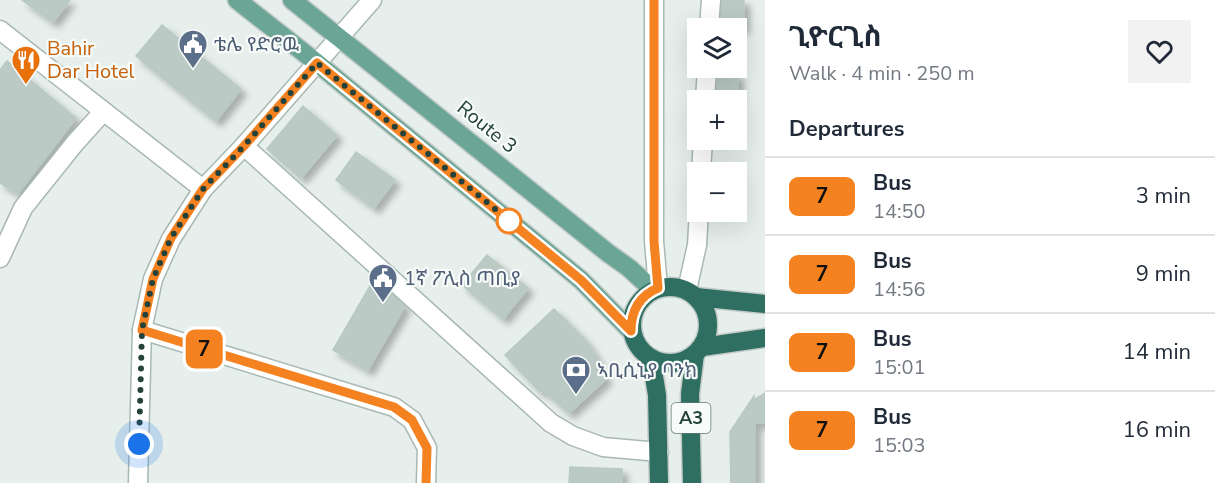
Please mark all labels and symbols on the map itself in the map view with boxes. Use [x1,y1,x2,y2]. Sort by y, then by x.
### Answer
public building icon: ቴሌ የድሮዉ [177,28,209,70]
place label: ቴሌ የድሮዉ [214,31,299,58]
place label: Bahir Dar Hotel [47,35,135,85]
restaurant icon: Bahir Dar Hotel [10,44,42,86]
street label: Route 3 [451,94,523,160]
unlabelled marker [496,208,522,234]
public building icon: 1ኛ ፖሊስ ጣቢያ [367,262,399,304]
place label: 1ኛ ፖሊስ ጣቢያ [404,265,520,292]
line badge: 7 [184,330,224,368]
bank icon: ኣቢሲኒያ ባንክ [560,354,592,396]
place label: ኣቢሲኒያ ባንክ [597,357,697,384]
road number: A3 [672,403,710,433]
your location [124,429,154,459]

